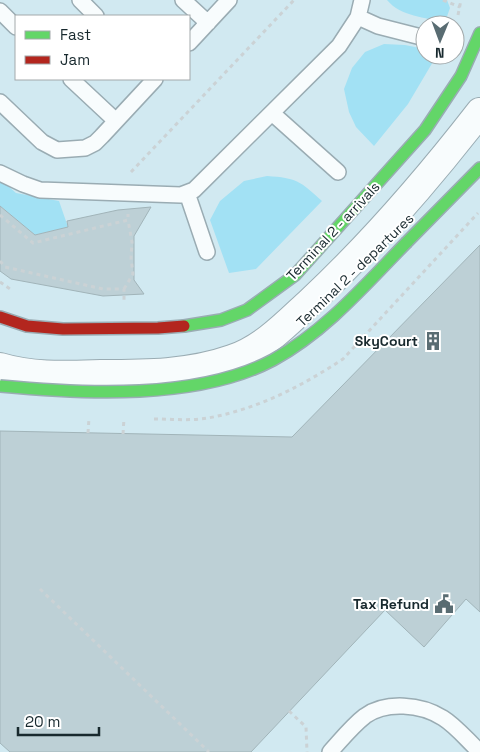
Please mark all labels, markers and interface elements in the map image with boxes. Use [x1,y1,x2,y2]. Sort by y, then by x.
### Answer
legend [15,15,190,80]
north arrow [415,15,465,65]
text: Fast [60,25,91,44]
text: N [435,44,445,62]
text: Jam [60,50,90,69]
street label: Terminal 2 - arrivals [282,178,384,284]
street label: Terminal 2 - departures [293,209,417,331]
building icon: SkyCourt [422,330,444,352]
place label: SkyCourt [355,332,418,350]
public building icon: Tax Refund [433,593,455,615]
place label: Tax Refund [353,595,429,613]
scale bar [18,704,99,736]
text: 20 m [25,712,60,731]

